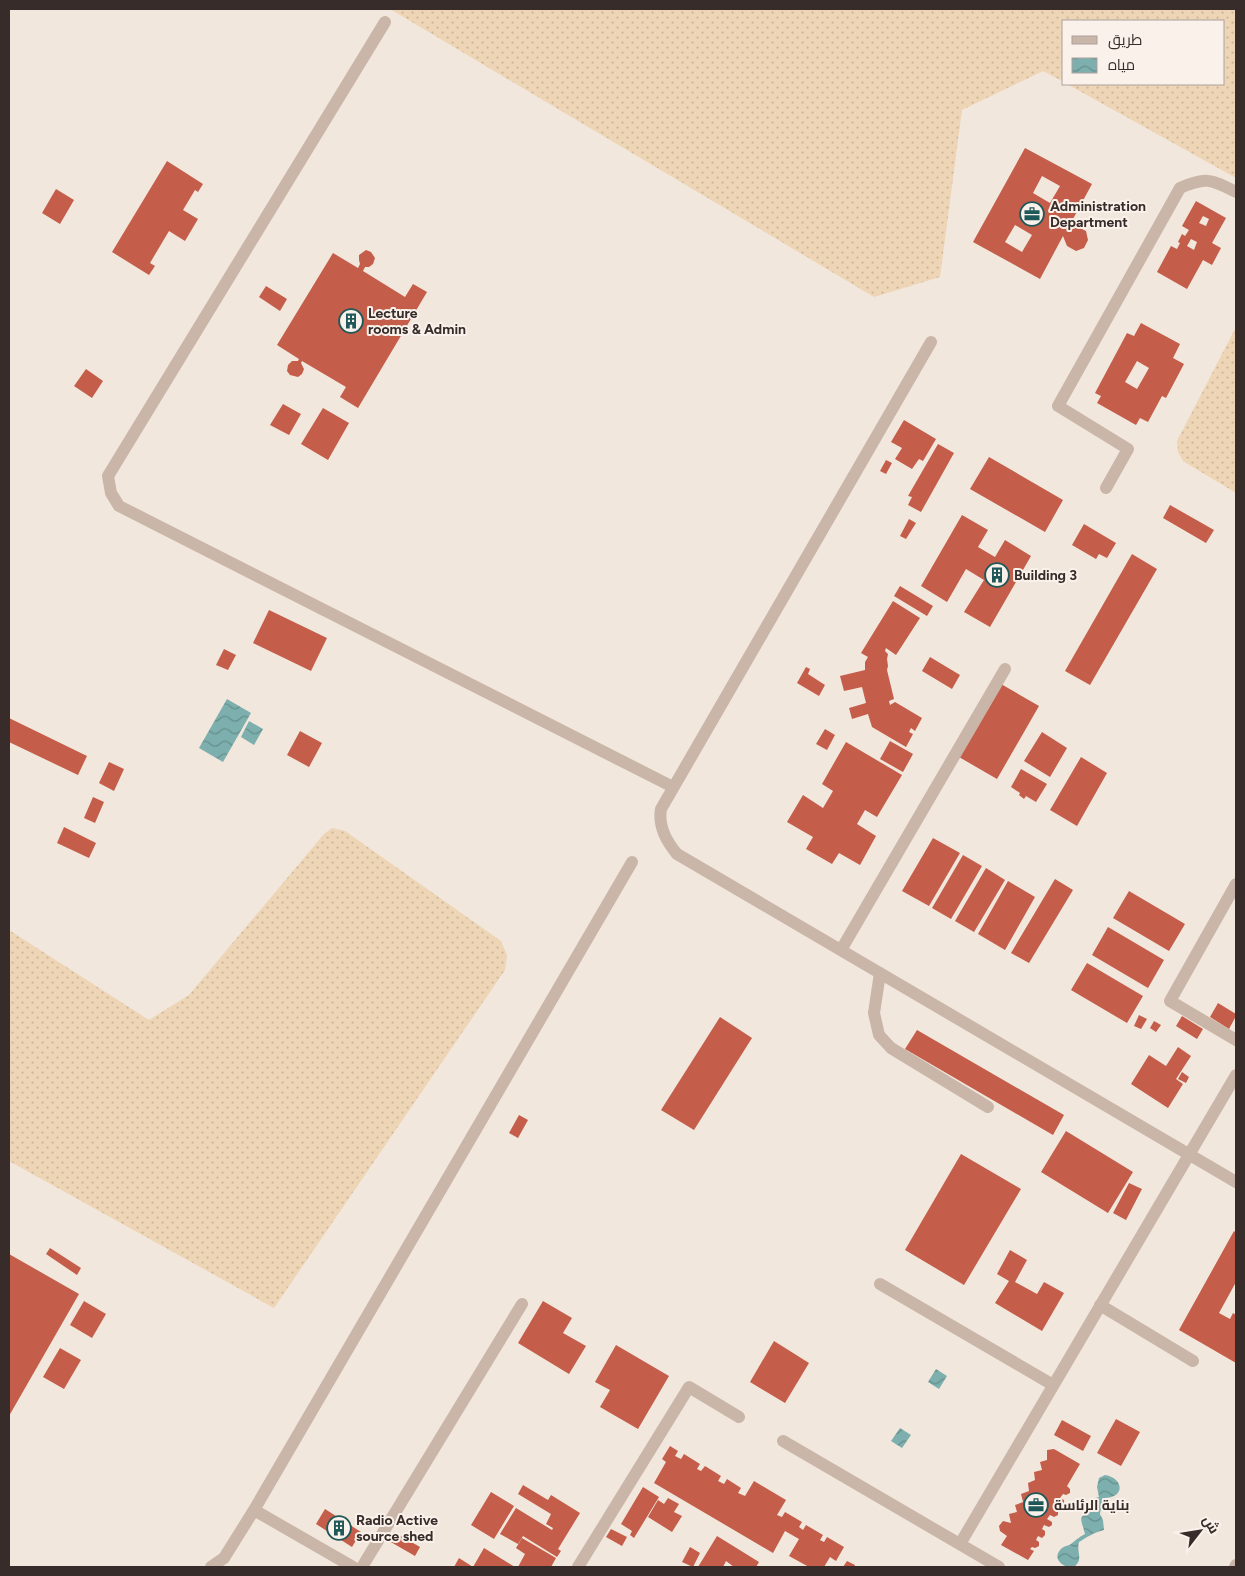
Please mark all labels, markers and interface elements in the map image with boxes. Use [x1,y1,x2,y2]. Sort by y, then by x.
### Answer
legend [1062,20,1225,85]
text: طريق [1108,31,1142,50]
text: مياه [1108,56,1135,74]
place label: Administration Department [1050,198,1146,231]
office icon: Administration Department [1019,201,1045,227]
place label: Lecture rooms & Admin [368,305,466,338]
building icon: Lecture rooms & Admin [338,308,364,334]
building icon: Building 3 [984,562,1010,588]
place label: Building 3 [1014,567,1077,584]
office icon: بناية الرئاسة [1023,1492,1049,1518]
place label: بناية الرئاسة [1054,1497,1129,1514]
north arrow [1175,1506,1225,1556]
place label: Radio Active source shed [356,1512,438,1545]
text: ش [1199,1512,1223,1537]
building icon: Radio Active source shed [326,1515,352,1541]

